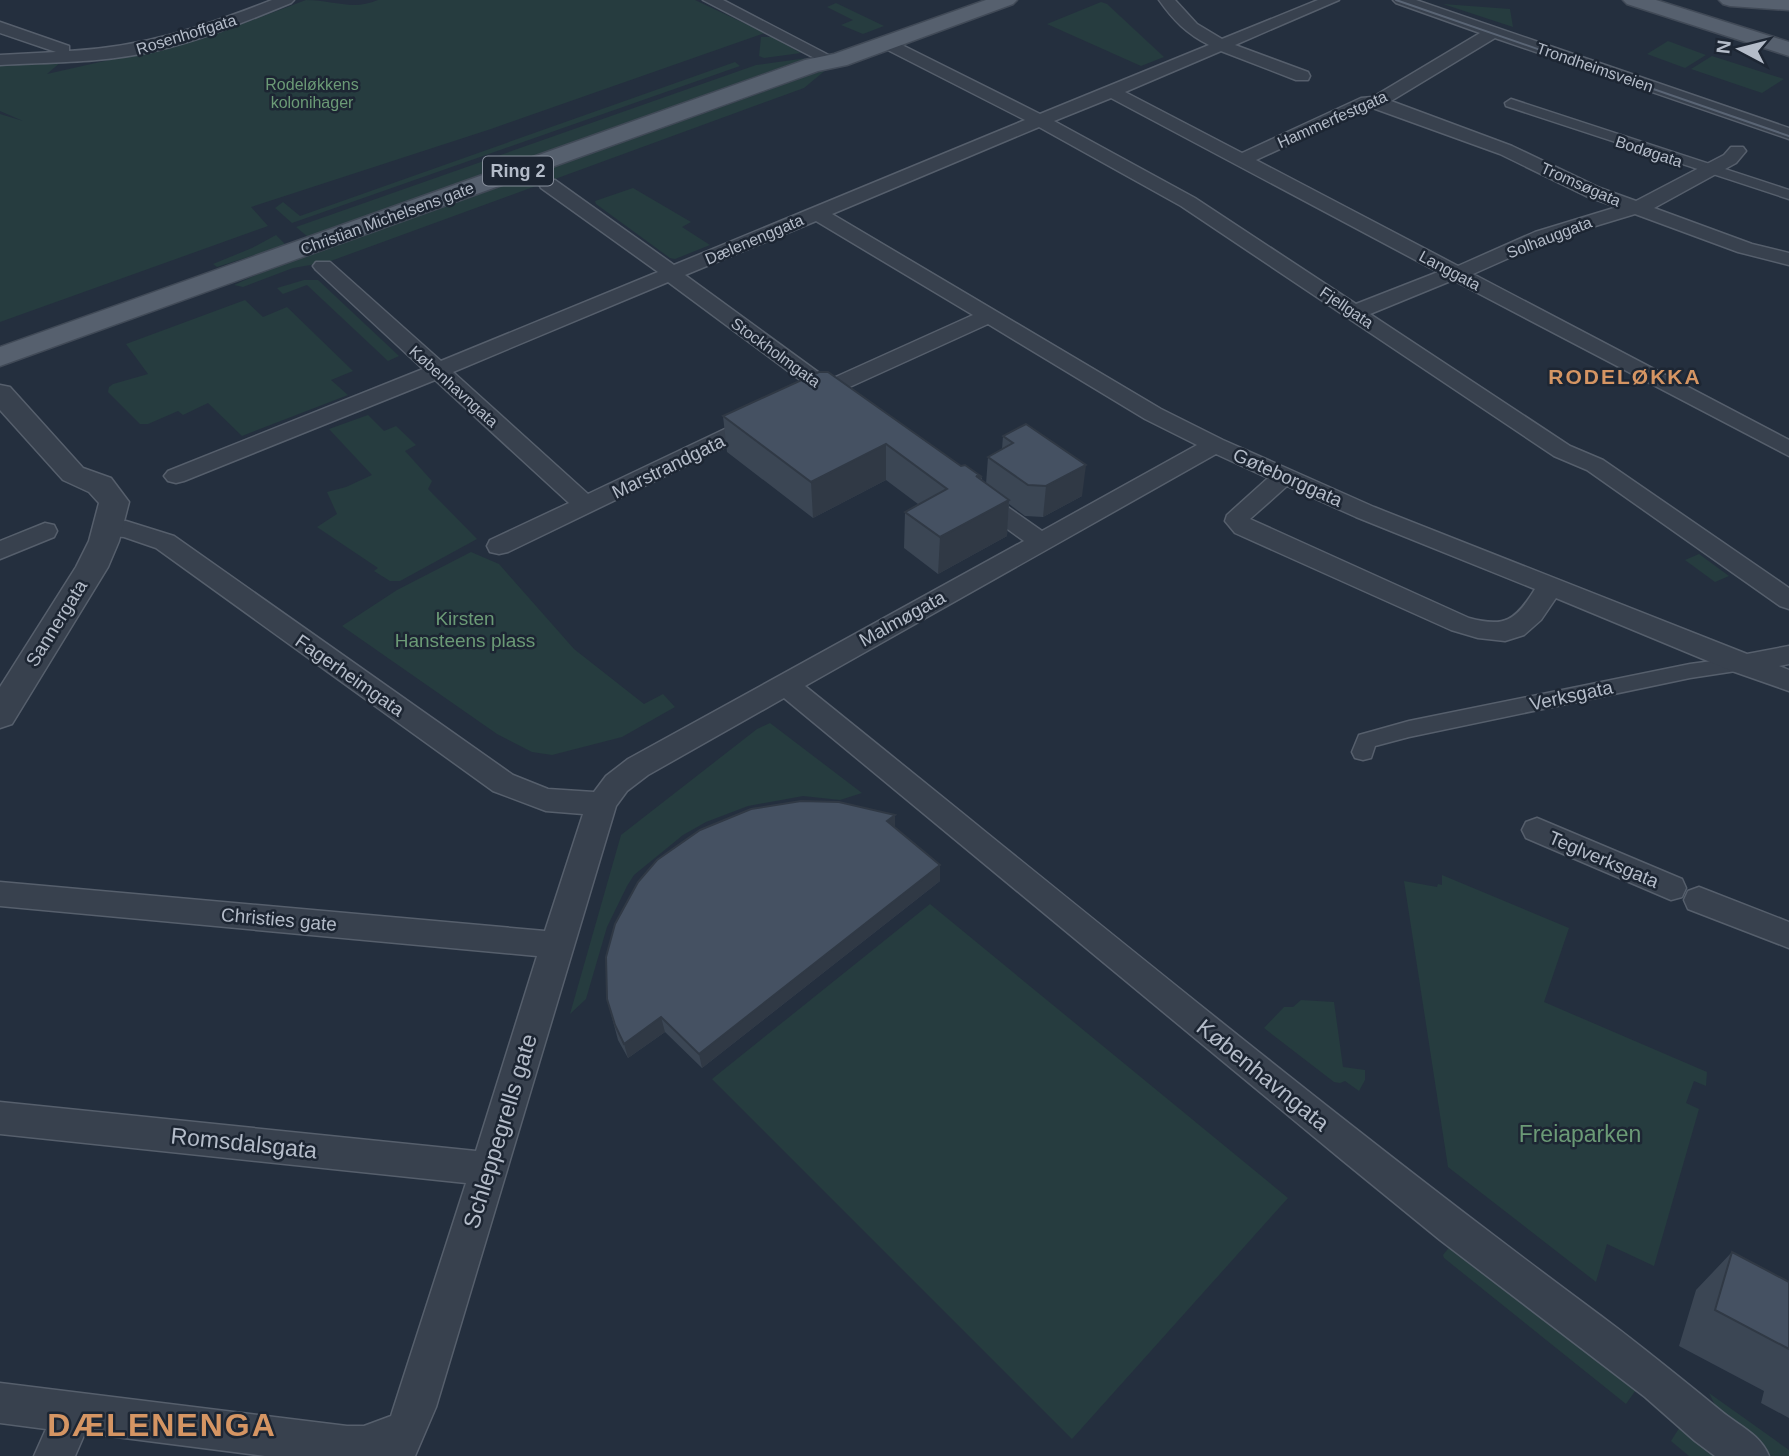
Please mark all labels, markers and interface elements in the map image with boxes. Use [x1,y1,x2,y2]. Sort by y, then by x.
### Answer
street label: Rosenhoffgata [134,11,238,58]
north arrow [1705,14,1775,84]
text: N [1712,39,1735,55]
street label: Trondheimsveien [1534,40,1655,95]
park label: Rodeløkkens kolonihager [265,76,359,111]
street label: Hammerfestgata [1275,88,1390,151]
street label: Bodøgata [1613,133,1685,170]
road number: Ring 2 [483,156,553,186]
street label: Tromsøgata [1538,159,1623,210]
street label: Christian Michelsens gate [298,179,476,258]
street label: Dælenenggata [703,211,806,268]
street label: Solhauggata [1504,213,1594,262]
street label: Langgata [1416,247,1483,294]
street label: Fjellgata [1317,283,1377,331]
street label: Stockholmgata [728,314,824,390]
street label: Københavngata [406,342,501,431]
district label: RODELØKKA [1548,365,1702,388]
street label: Marstrandgata [609,430,728,503]
street label: Gøteborggata [1230,444,1346,511]
street label: Sannergata [21,576,92,670]
street label: Malmøgata [856,586,949,651]
park label: Kirsten Hansteens plass [395,608,535,651]
street label: Fagerheimgata [291,630,408,721]
street label: Verksgata [1528,676,1615,715]
street label: Teglverksgata [1546,827,1662,892]
street label: Christies gate [220,904,338,935]
street label: Københavngata [1192,1014,1334,1136]
street label: Schleppegrells gate [458,1031,542,1231]
park label: Freiaparken [1519,1121,1641,1147]
street label: Romsdalsgata [170,1122,319,1164]
district label: DÆLENENGA [47,1407,277,1443]

